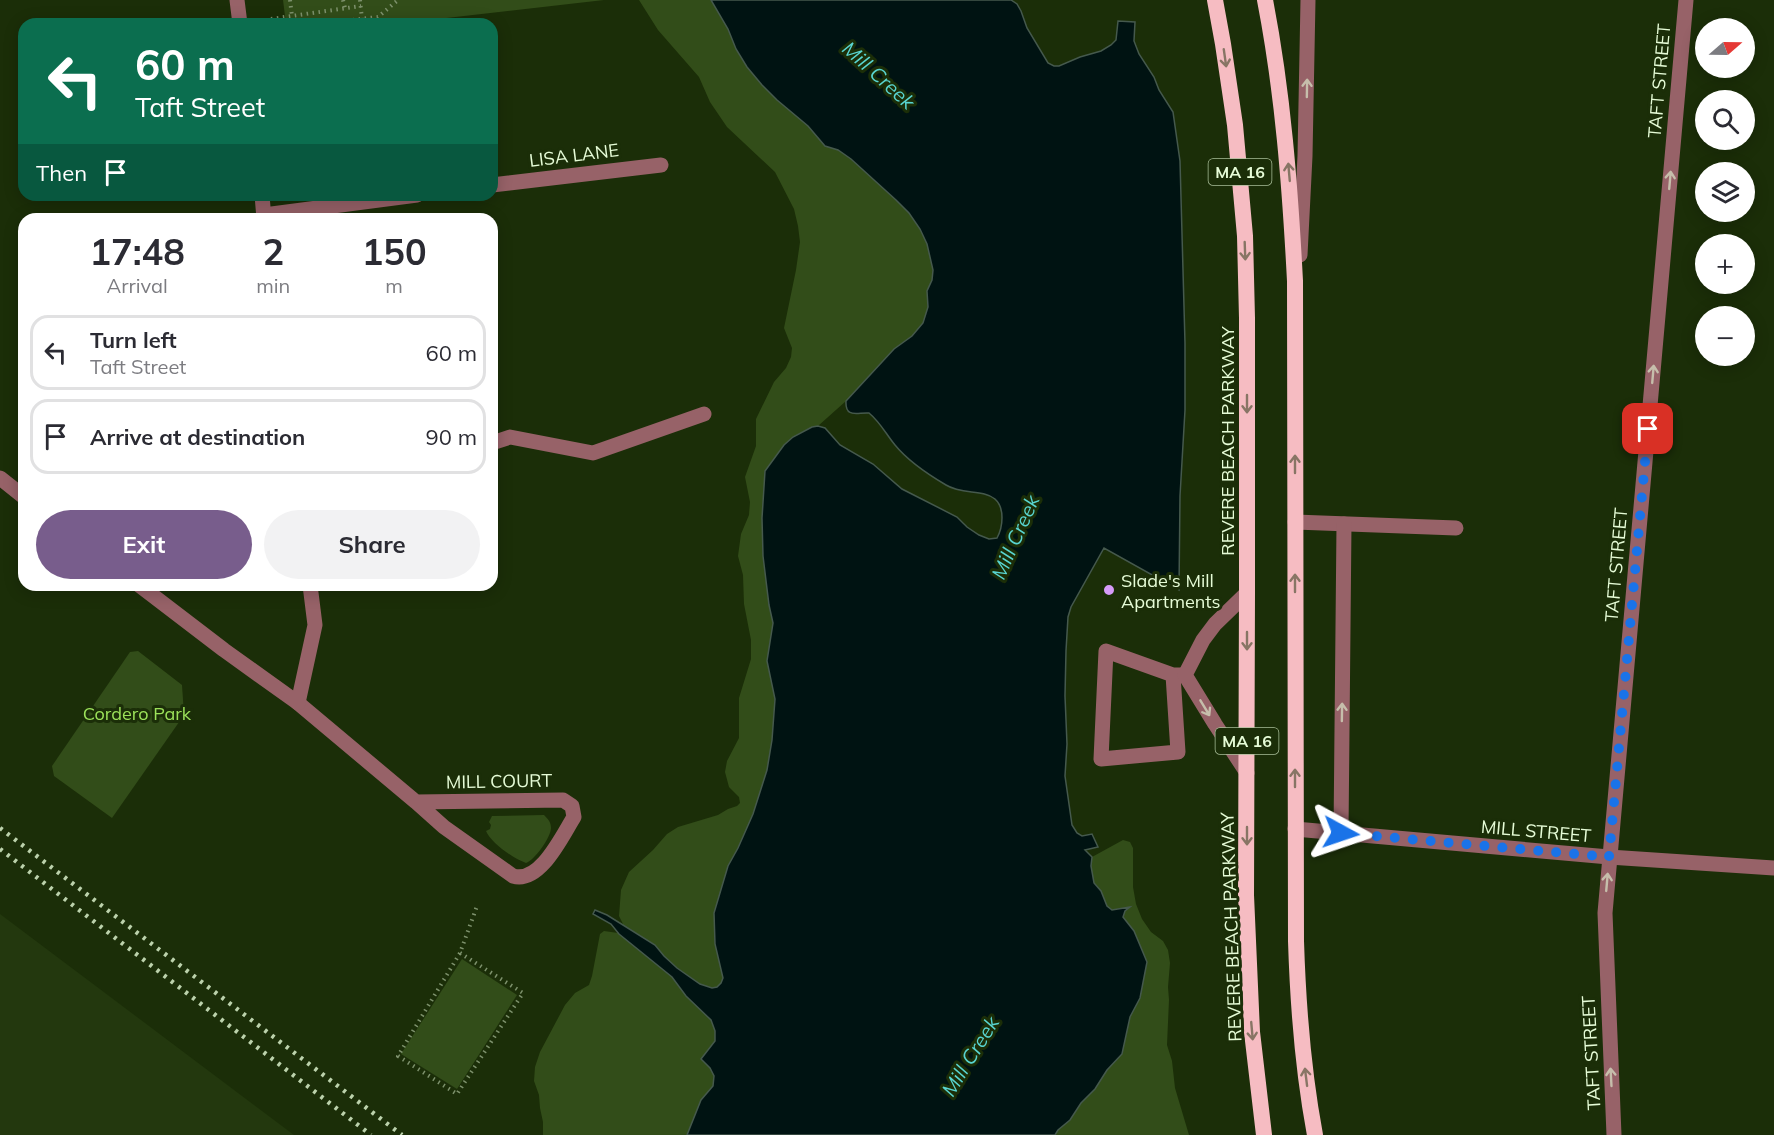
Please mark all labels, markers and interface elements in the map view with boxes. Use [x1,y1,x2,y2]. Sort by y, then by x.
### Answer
north arrow [1695,18,1755,78]
map controls [1695,18,1755,366]
street label: TAFT STREET [1643,23,1675,139]
water label: Mill Creek [837,36,921,115]
text: 60 m [135,38,235,91]
icon: left [36,42,114,120]
one-way arrow [1220,47,1231,67]
one-way arrow [1301,79,1313,99]
text: Taft Street [135,90,265,124]
button: search [1695,90,1755,150]
street label: LISA LANE [528,138,620,172]
icon: arrive [99,156,132,189]
text: Then [36,159,87,187]
road number: MA 16 [1208,159,1272,185]
button: layers [1695,162,1755,222]
one-way arrow [1283,163,1294,183]
one-way arrow [1665,170,1676,190]
text: 17:48 [89,229,185,274]
text: 2 [262,229,284,274]
text: 150 [362,229,427,274]
button: + [1695,234,1755,294]
one-way arrow [1240,241,1251,261]
text: Arrival [107,273,168,298]
text: min [256,273,290,298]
text: m [385,273,403,298]
button: − [1695,306,1755,366]
street label: REVERE BEACH PARKWAY [1216,325,1239,556]
text: Turn left [90,326,177,354]
icon: left [39,336,72,369]
text: 60 m [426,339,477,367]
text: Taft Street [90,354,186,379]
one-way arrow [1648,364,1659,384]
one-way arrow [1241,393,1253,413]
pin [1622,403,1673,454]
icon: arrive [1631,412,1664,445]
icon: arrive [39,420,72,453]
text: Arrive at destination [90,423,305,451]
text: 90 m [426,423,477,451]
one-way arrow [1289,454,1301,474]
water label: Mill Creek [985,490,1045,583]
street label: TAFT STREET [1600,507,1632,623]
button: Exit [36,510,252,579]
button: Share [264,510,480,579]
place label: Slade's Mill Apartments [1121,569,1221,613]
one-way arrow [1289,573,1301,593]
marker: Slade's Mill Apartments [1102,583,1116,597]
one-way arrow [1241,630,1253,650]
one-way arrow [1200,699,1212,716]
park label: Cordero Park [83,702,192,725]
one-way arrow [1336,702,1348,722]
road number: MA 16 [1216,728,1278,754]
one-way arrow [1289,768,1301,788]
street label: MILL COURT [446,769,552,793]
position arrow [1309,801,1373,865]
street label: REVERE BEACH PARKWAY [1215,811,1246,1042]
street label: MILL STREET [1480,815,1592,847]
one-way arrow [1241,825,1253,845]
one-way arrow [1602,872,1613,892]
street label: TAFT STREET [1577,995,1605,1111]
water label: Mill Creek [936,1011,1005,1101]
one-way arrow [1247,1020,1258,1040]
one-way arrow [1606,1067,1617,1087]
one-way arrow [1300,1068,1311,1088]

